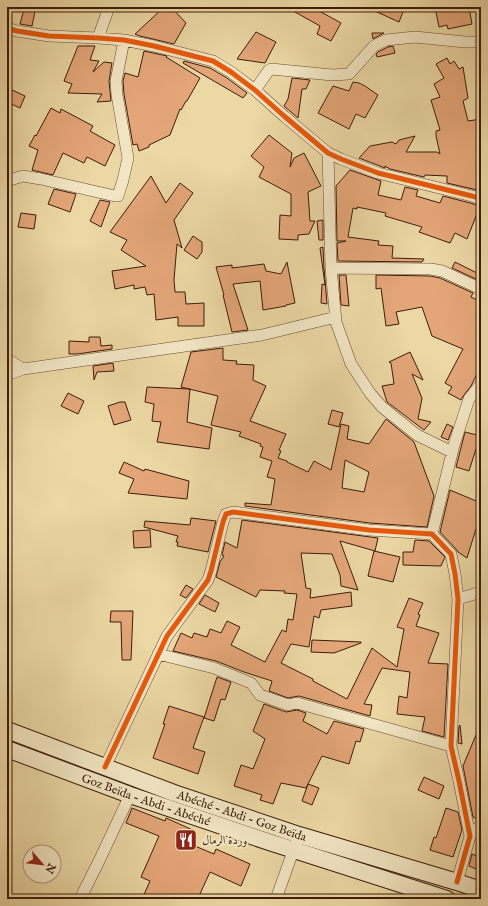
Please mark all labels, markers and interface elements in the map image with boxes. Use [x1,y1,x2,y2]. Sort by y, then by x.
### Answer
street label: Goz Beïda - Abdi - Abéché [79,771,213,830]
street label: Abéché - Abdi - Goz Beïda [174,787,309,845]
restaurant icon: وردة الرمال [173,827,199,853]
place label: وردة الرمال [202,833,248,848]
north arrow [22,844,62,884]
text: N [41,860,59,876]

